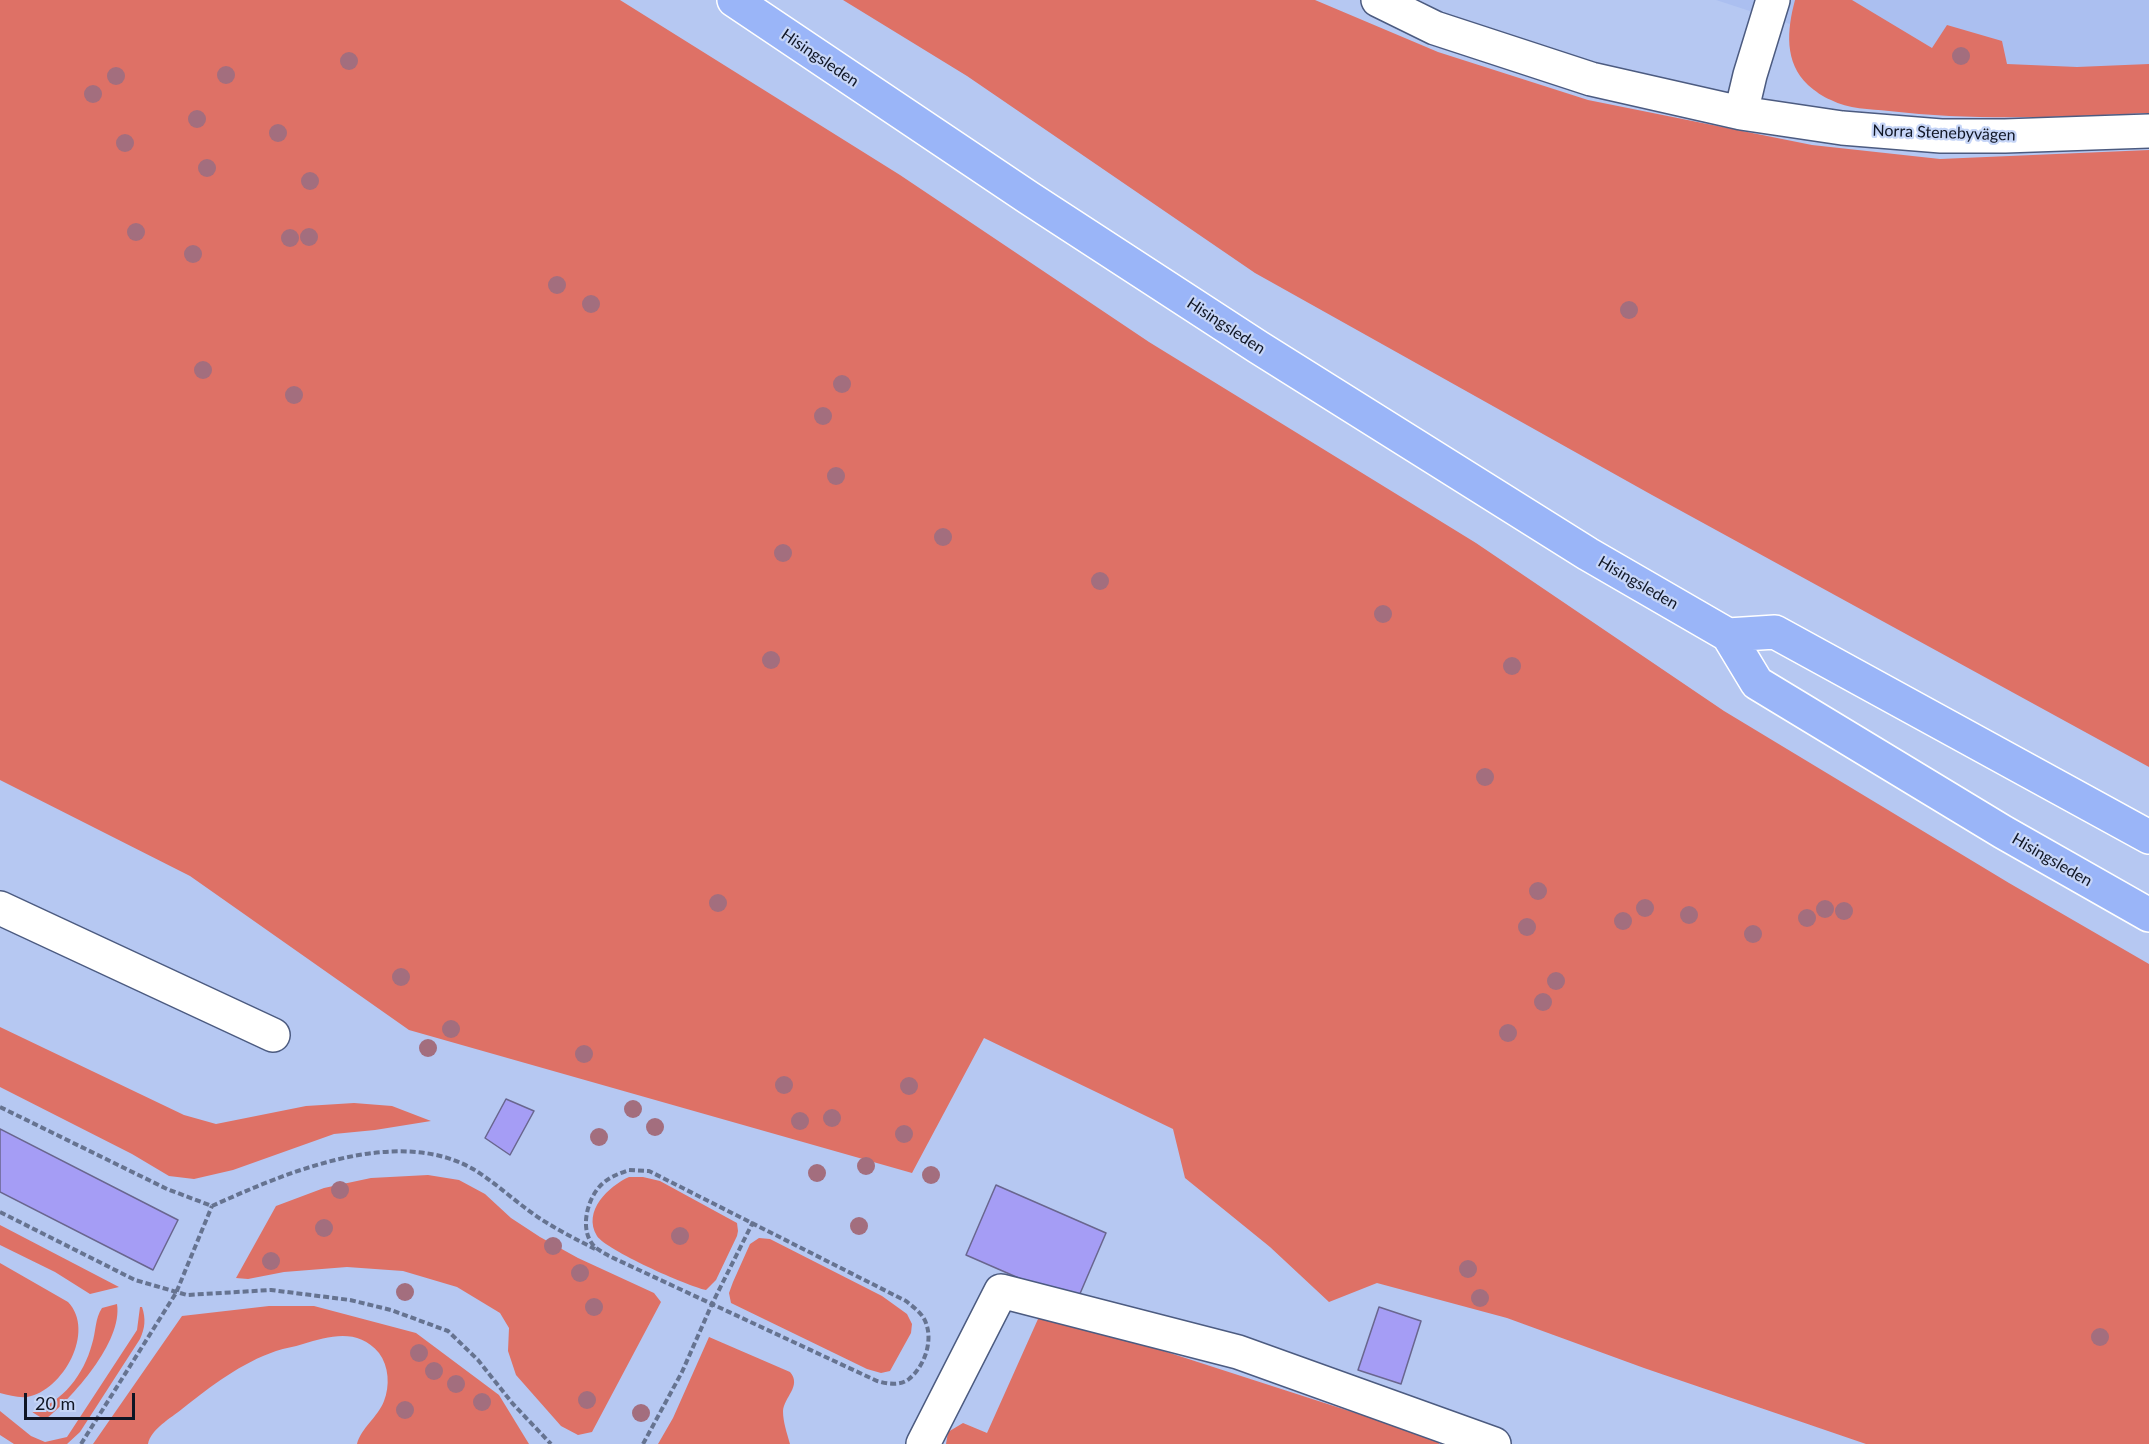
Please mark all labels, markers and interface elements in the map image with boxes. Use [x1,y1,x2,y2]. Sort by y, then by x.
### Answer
street label: Hisingsleden [778,25,862,91]
street label: Norra Stenebyvägen [1872,121,2016,145]
street label: Hisingsleden [1183,294,1269,358]
street label: Hisingsleden [1594,552,1682,614]
street label: Hisingsleden [2008,829,2096,891]
scale bar [27,1381,138,1419]
text: 20 m [35,1392,75,1414]

